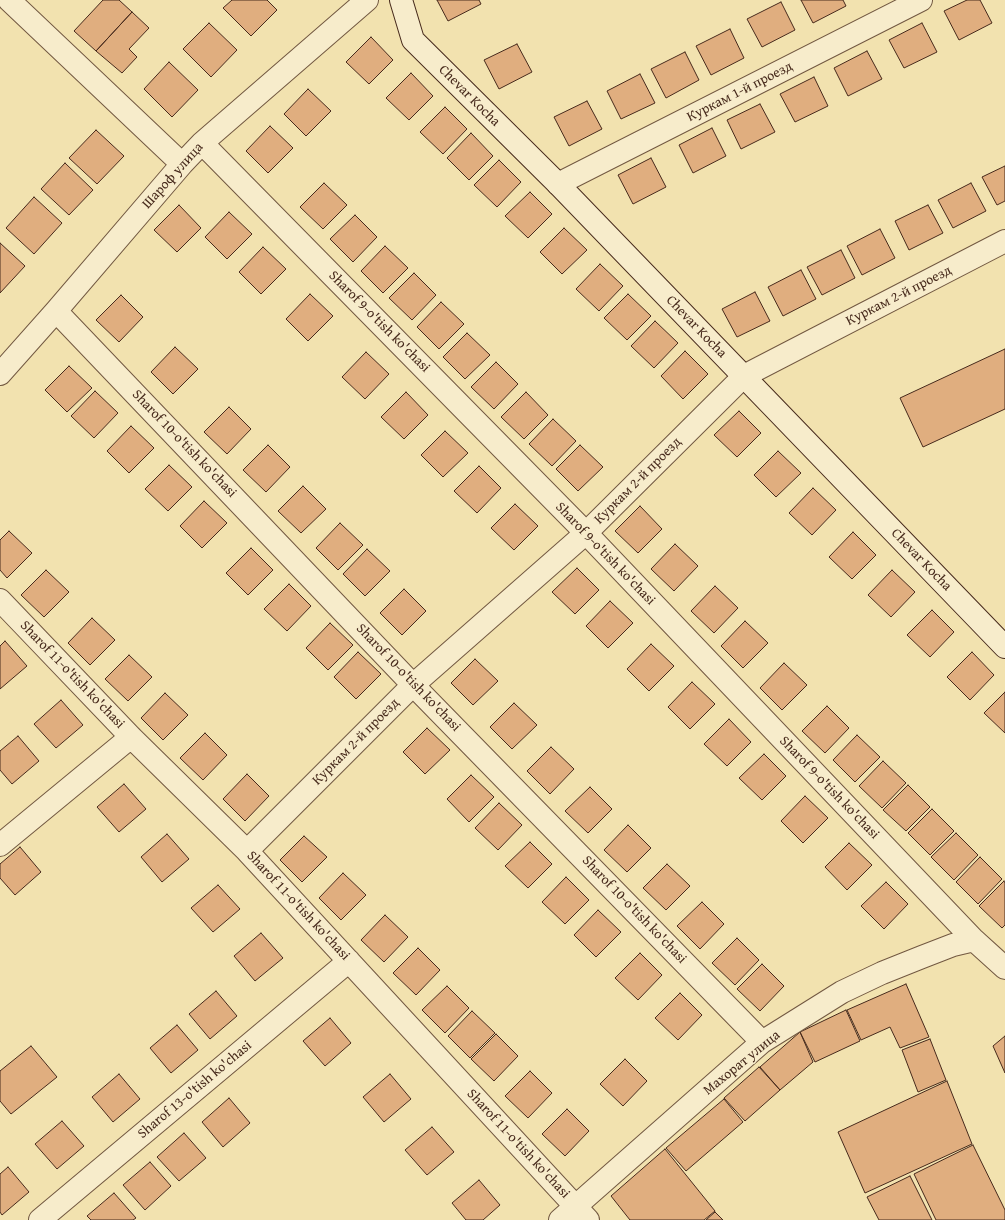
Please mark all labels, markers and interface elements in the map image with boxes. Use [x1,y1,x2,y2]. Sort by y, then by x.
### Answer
street label: Куркам 1-й проезд [684,58,796,126]
street label: Chevar Kocha [435,62,503,130]
street label: Шароф улица [139,139,207,213]
street label: Куркам 2-й проезд [843,262,955,330]
street label: Sharof 9-o'tish ko'chasi [325,268,433,376]
street label: Chevar Kocha [662,292,730,362]
street label: Sharof 10-o'tish ko'chasi [128,387,240,501]
street label: Куркам 2-й проезд [591,434,685,528]
street label: Sharof 9-o'tish ko'chasi [551,499,659,609]
street label: Chevar Kocha [887,525,955,595]
street label: Sharof 11-o'tish ko'chasi [16,618,128,732]
street label: Sharof 10-o'tish ko'chasi [352,621,464,735]
street label: Куркам 2-й проезд [309,695,403,789]
street label: Sharof 9-o'tish ko'chasi [775,733,883,843]
street label: Sharof 11-o'tish ko'chasi [243,848,353,964]
street label: Sharof 10-o'tish ko'chasi [578,853,690,967]
street label: Махорат улица [700,1027,784,1099]
street label: Sharof 13-o'tish ko'chasi [135,1037,255,1143]
street label: Sharof 11-o'tish ko'chasi [463,1086,573,1202]

